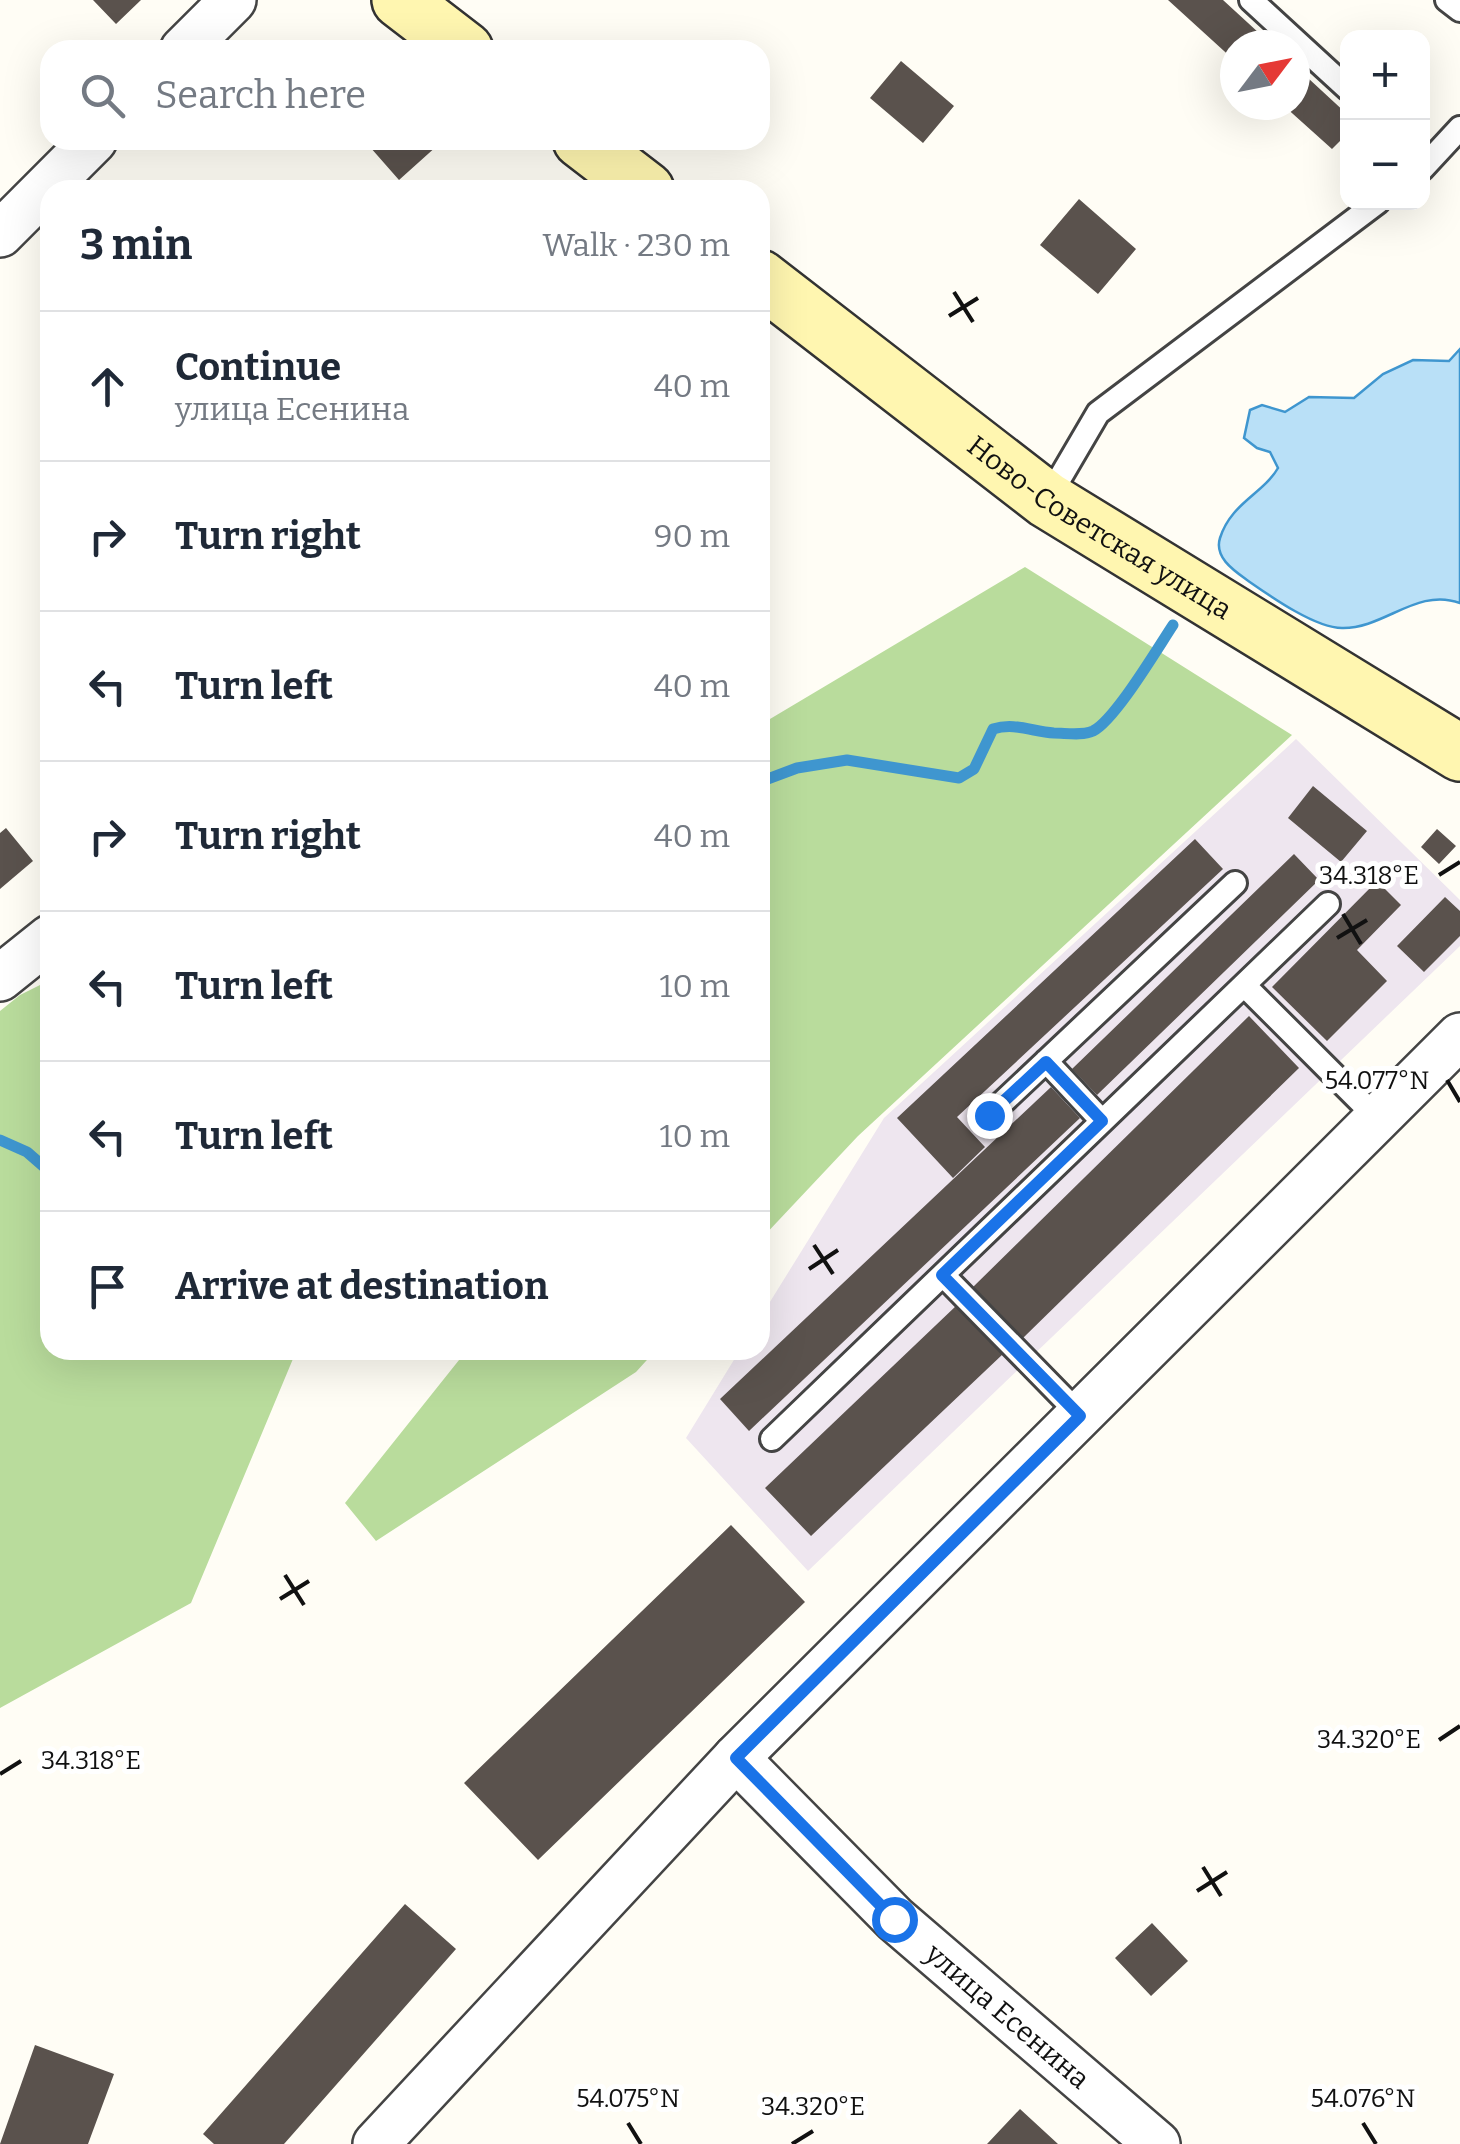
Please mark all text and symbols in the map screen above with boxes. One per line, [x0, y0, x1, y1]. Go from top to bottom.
north arrow [1220, 30, 1310, 120]
map controls [1340, 30, 1430, 210]
button: + [1340, 30, 1430, 120]
search box [40, 40, 770, 150]
icon: search [75, 68, 130, 123]
text: Search here [155, 72, 366, 118]
button: − [1340, 120, 1430, 210]
text: 3 min [80, 220, 192, 270]
text: Walk · 230 m [542, 226, 730, 264]
text: Continue [175, 344, 341, 390]
icon: ahead [80, 359, 135, 414]
text: 40 m [654, 367, 730, 405]
text: улица Есенина [175, 390, 409, 428]
street label: Ново-Советская улица [961, 428, 1238, 626]
icon: right [80, 509, 135, 564]
text: Turn right [175, 513, 361, 559]
text: 90 m [654, 517, 730, 555]
icon: left [80, 659, 135, 714]
text: Turn left [175, 663, 333, 709]
text: 40 m [654, 667, 730, 705]
icon: right [80, 809, 135, 864]
text: Turn right [175, 813, 361, 859]
text: 40 m [654, 817, 730, 855]
text: 34.318°E [1319, 861, 1419, 891]
icon: left [80, 959, 135, 1014]
text: Turn left [175, 963, 333, 1009]
text: 10 m [660, 967, 730, 1005]
text: 54.077°N [1325, 1066, 1429, 1096]
route end [967, 1093, 1013, 1139]
icon: left [80, 1109, 135, 1164]
text: Turn left [175, 1113, 333, 1159]
text: 10 m [660, 1117, 730, 1155]
icon: arrive [80, 1259, 135, 1314]
text: Arrive at destination [175, 1263, 548, 1309]
text: 34.320°E [1317, 1725, 1421, 1755]
text: 34.318°E [41, 1746, 141, 1776]
route start [872, 1897, 918, 1943]
street label: улица Есенина [918, 1936, 1096, 2095]
text: 54.075°N [576, 2084, 680, 2114]
text: 54.076°N [1311, 2084, 1415, 2114]
text: 34.320°E [761, 2092, 865, 2122]

